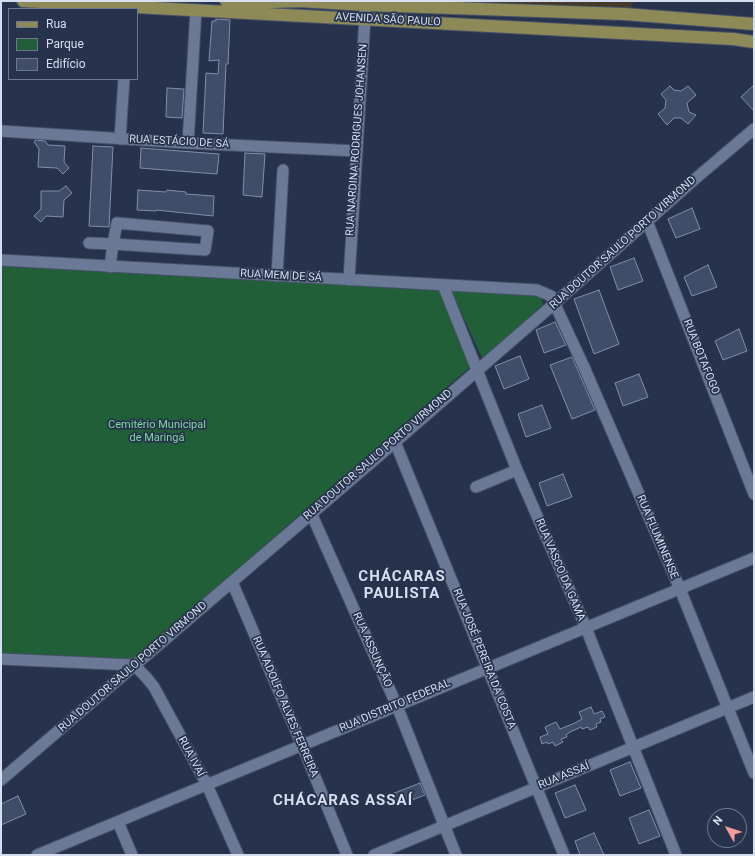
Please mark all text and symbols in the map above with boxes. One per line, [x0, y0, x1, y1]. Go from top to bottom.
legend [8, 8, 138, 80]
street label: AVENIDA SÃO PAULO [335, 11, 441, 29]
text: Rua [46, 17, 67, 31]
text: Parque [46, 37, 84, 51]
street label: RUA NARDINA RODRIGUES JOHANSEN [344, 44, 370, 236]
text: Edifício [46, 57, 86, 71]
street label: RUA ESTÁCIO DE SÁ [129, 133, 229, 151]
street label: RUA DOUTOR SAULO PORTO VIRMOND [547, 174, 699, 312]
street label: RUA MEM DE SÁ [240, 267, 322, 285]
street label: RUA BOTAFOGO [680, 317, 722, 397]
street label: RUA DOUTOR SAULO PORTO VIRMOND [301, 387, 455, 523]
park label: Cemitério Municipal de Maringá [108, 418, 206, 444]
street label: RUA FLUMINENSE [633, 493, 681, 581]
street label: RUA VASCO DA GAMA [532, 517, 588, 623]
district label: CHÁCARAS PAULISTA [358, 568, 446, 603]
street label: RUA JOSÉ PEREIRA DA COSTA [450, 587, 518, 731]
street label: RUA DOUTOR SAULO PORTO VIRMOND [56, 599, 210, 735]
street label: RUA ASSUNÇÃO [350, 610, 394, 690]
street label: RUA ADOLFO ALVES FERREIRA [249, 635, 321, 779]
street label: RUA DISTRITO FEDERAL [338, 677, 452, 735]
street label: RUA IVAÍ [175, 735, 207, 779]
street label: RUA ASSAÍ [536, 760, 592, 792]
district label: CHÁCARAS ASSAÍ [273, 792, 413, 810]
north arrow [707, 808, 747, 848]
text: N [711, 814, 726, 828]

